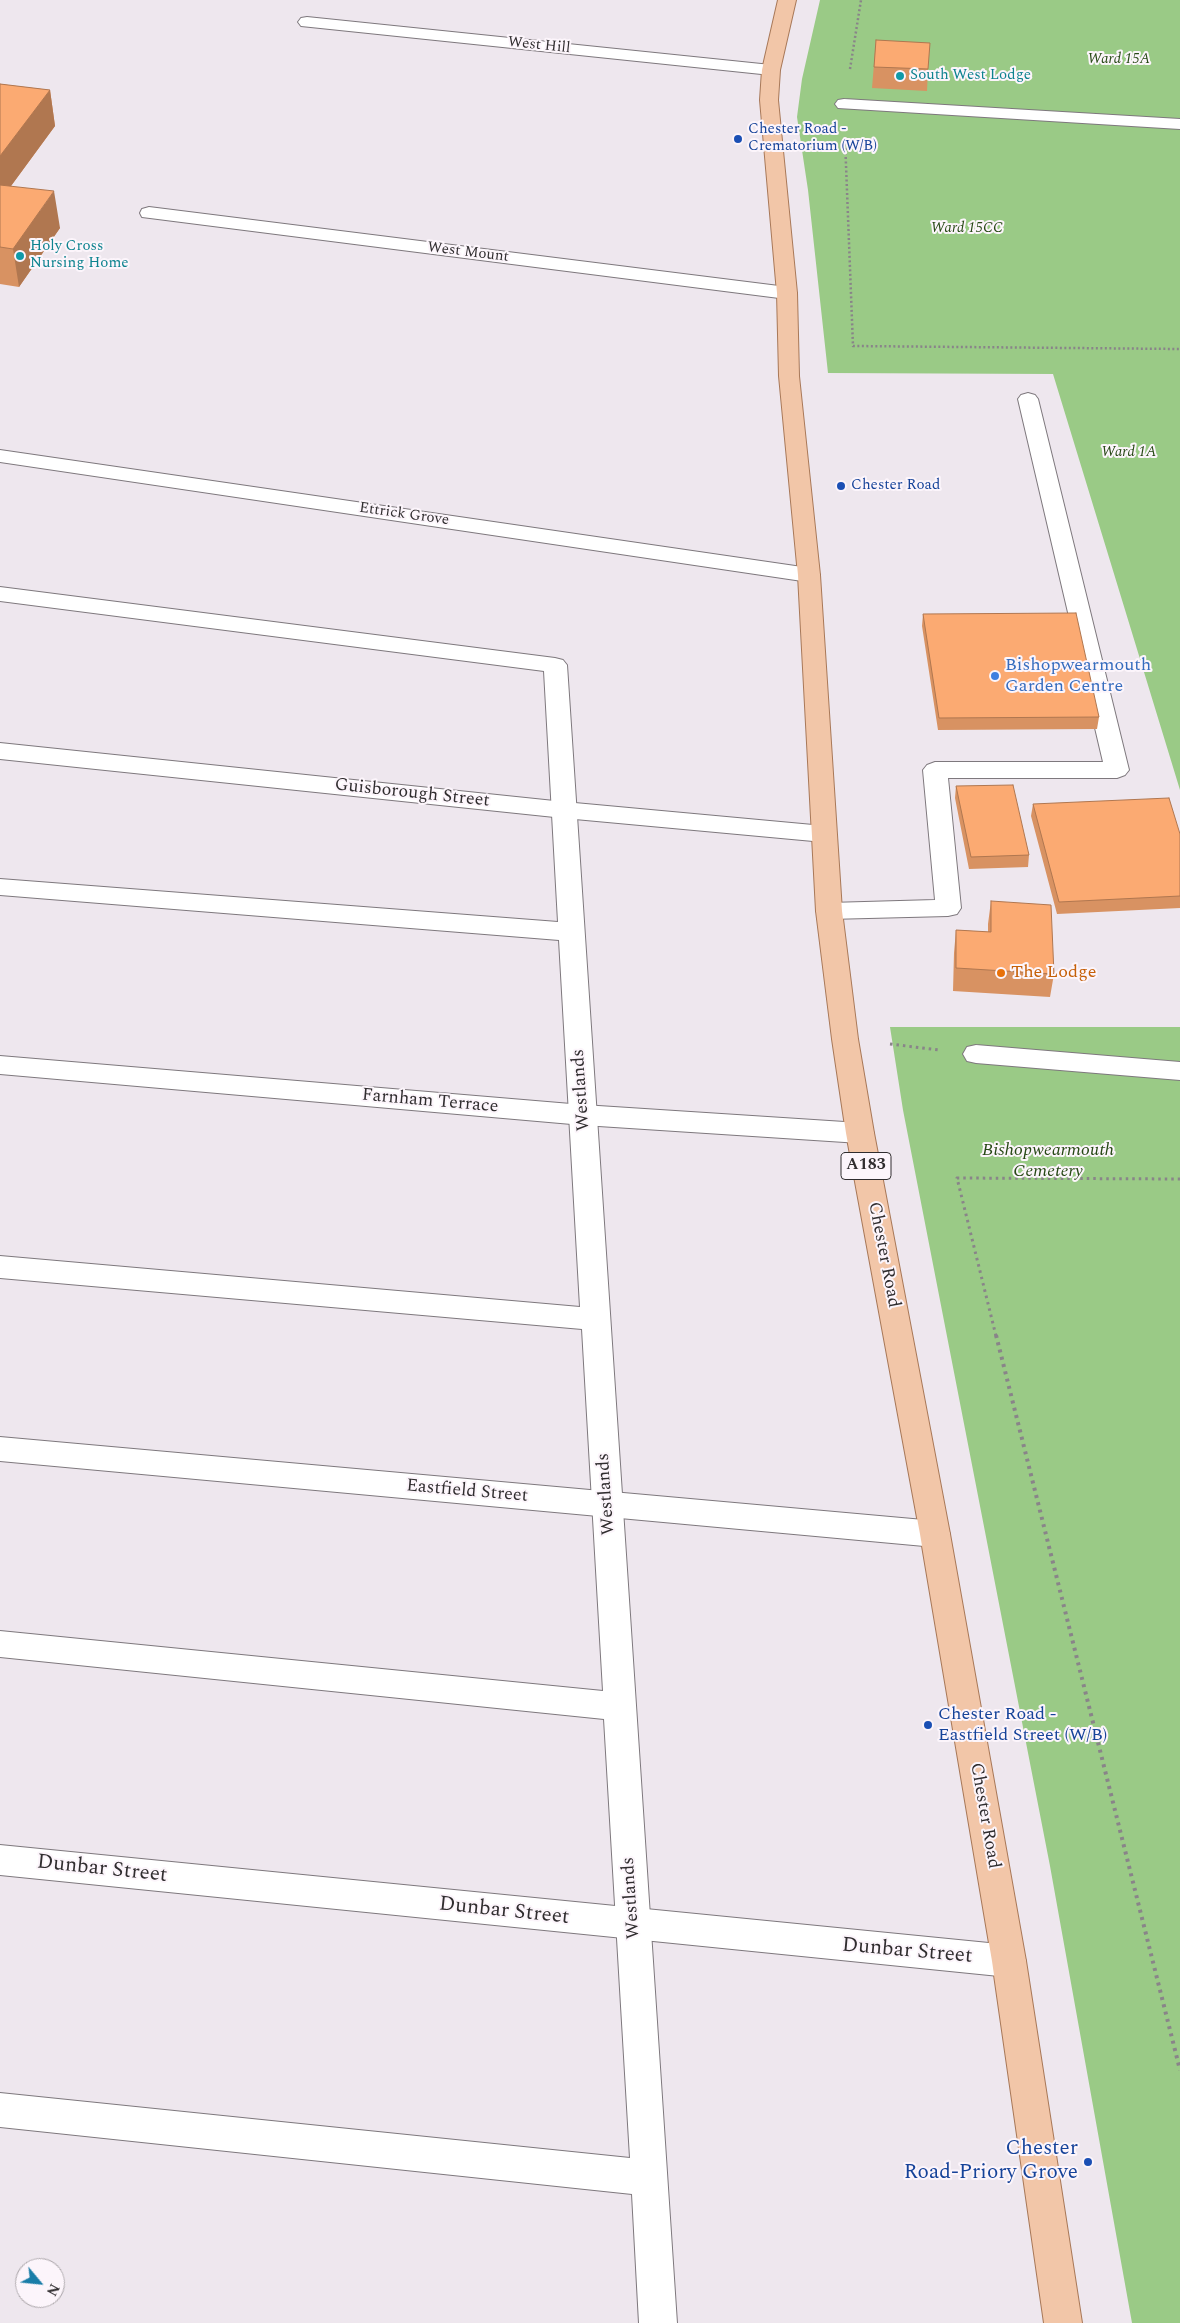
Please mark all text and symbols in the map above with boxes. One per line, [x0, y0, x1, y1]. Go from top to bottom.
street label: West Hill [507, 34, 571, 58]
park label: Ward 15A [1088, 51, 1150, 69]
place label: South West Lodge [910, 67, 1031, 85]
marker: South West Lodge [894, 70, 906, 82]
place label: Chester Road - Crematorium (W/B) [748, 121, 877, 156]
marker: Chester Road - Crematorium (W/B) [732, 133, 744, 145]
park label: Ward 15CC [931, 220, 1003, 238]
place label: Holy Cross Nursing Home [30, 238, 129, 273]
street label: West Mount [426, 239, 510, 267]
marker: Holy Cross Nursing Home [14, 250, 26, 262]
park label: Ward 1A [1101, 444, 1157, 462]
place label: Chester Road [851, 477, 940, 495]
marker: Chester Road [835, 480, 847, 492]
street label: Ettrick Grove [358, 500, 450, 530]
place label: Bishopwearmouth Garden Centre [1005, 655, 1151, 698]
marker: Bishopwearmouth Garden Centre [989, 670, 1001, 682]
street label: Guisborough Street [333, 775, 491, 813]
place label: The Lodge [1011, 962, 1096, 984]
marker: The Lodge [995, 967, 1007, 979]
street label: Westlands [568, 1048, 596, 1132]
street label: Farnham Terrace [361, 1085, 499, 1119]
park label: Bishopwearmouth Cemetery [982, 1140, 1114, 1182]
road number: A183 [841, 1152, 891, 1180]
street label: Chester Road [862, 1200, 904, 1310]
street label: Westlands [593, 1452, 621, 1536]
street label: Eastfield Street [405, 1476, 529, 1508]
place label: Chester Road - Eastfield Street (W/B) [938, 1704, 1107, 1746]
marker: Chester Road - Eastfield Street (W/B) [922, 1719, 934, 1731]
street label: Chester Road [964, 1761, 1004, 1871]
street label: Dunbar Street [36, 1851, 168, 1889]
street label: Westlands [618, 1856, 646, 1940]
street label: Dunbar Street [438, 1893, 570, 1931]
street label: Dunbar Street [841, 1934, 973, 1970]
place label: Chester Road-Priory Grove [904, 2137, 1078, 2187]
marker: Chester Road-Priory Grove [1082, 2156, 1094, 2168]
north arrow [15, 2258, 65, 2308]
text: N [41, 2280, 65, 2300]

